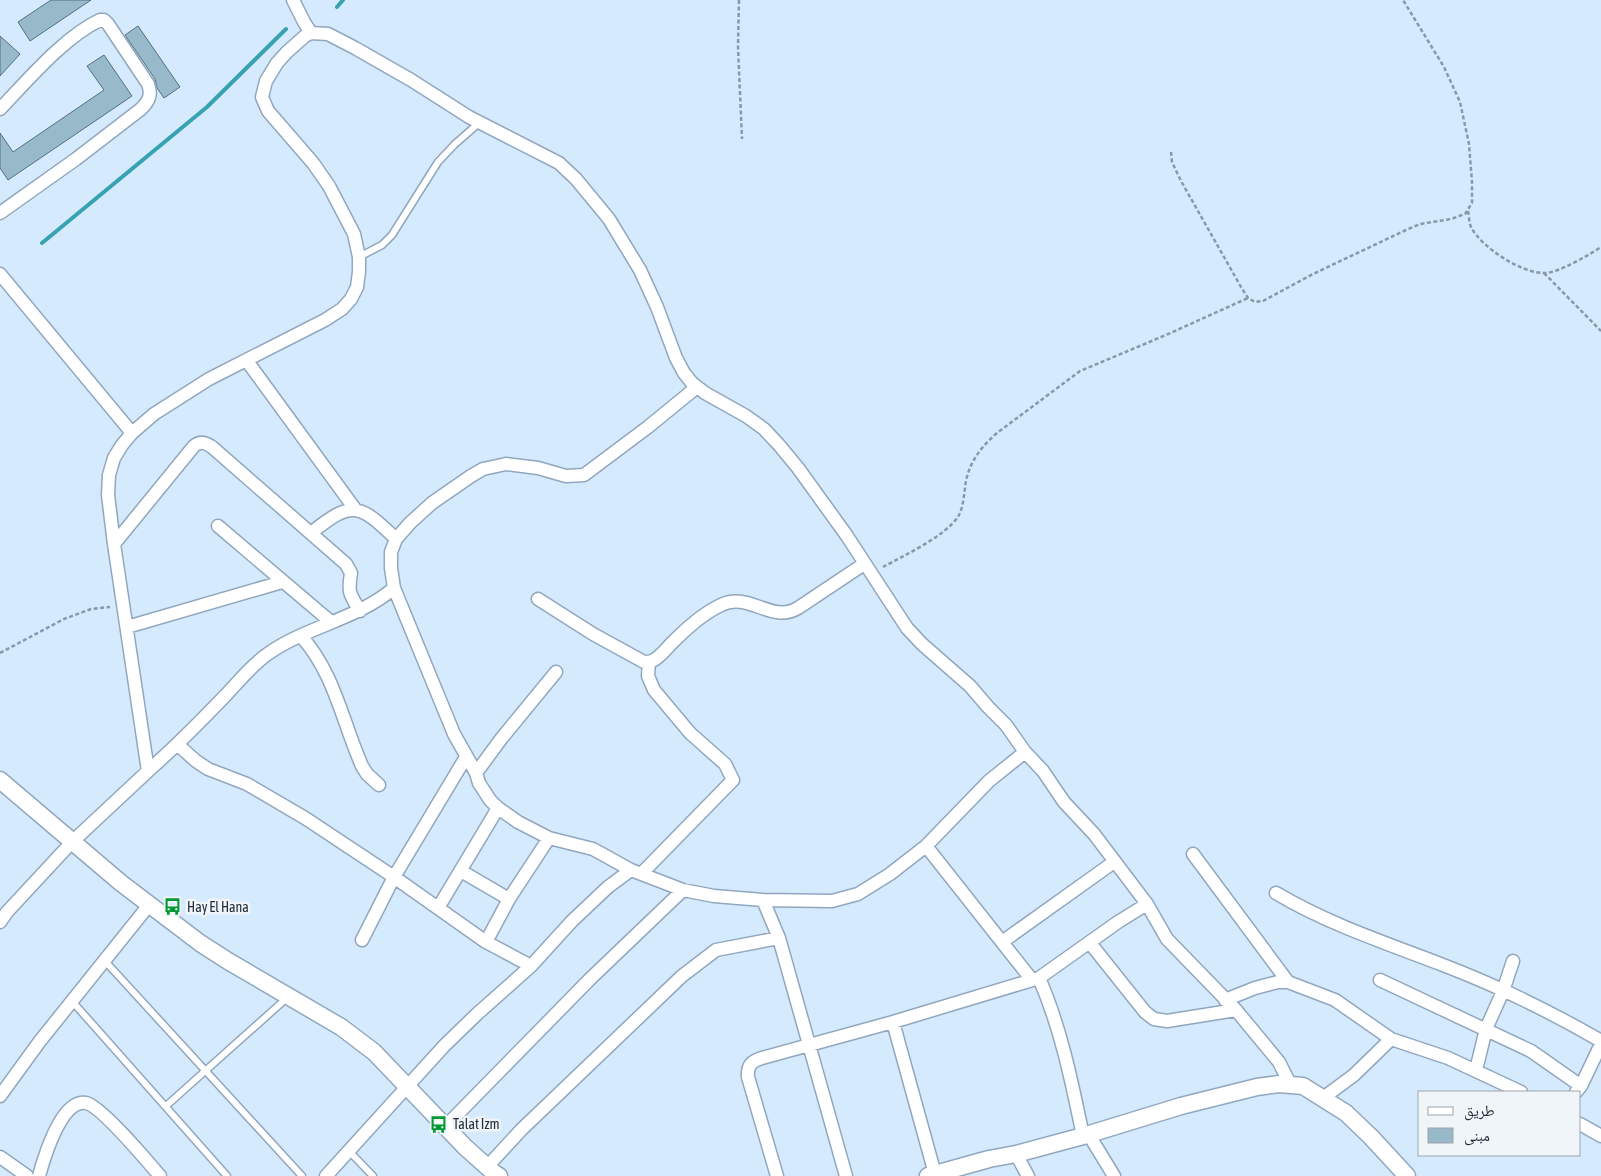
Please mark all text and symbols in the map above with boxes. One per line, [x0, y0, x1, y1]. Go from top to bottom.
bus stop icon: Hay El Hana [163, 897, 183, 917]
place label: Hay El Hana [187, 899, 249, 915]
legend [1418, 1091, 1581, 1156]
text: طريق [1464, 1102, 1495, 1121]
bus stop icon: Talat Izm [429, 1114, 449, 1134]
place label: Talat Izm [453, 1116, 500, 1132]
text: مبنى [1464, 1127, 1490, 1146]

